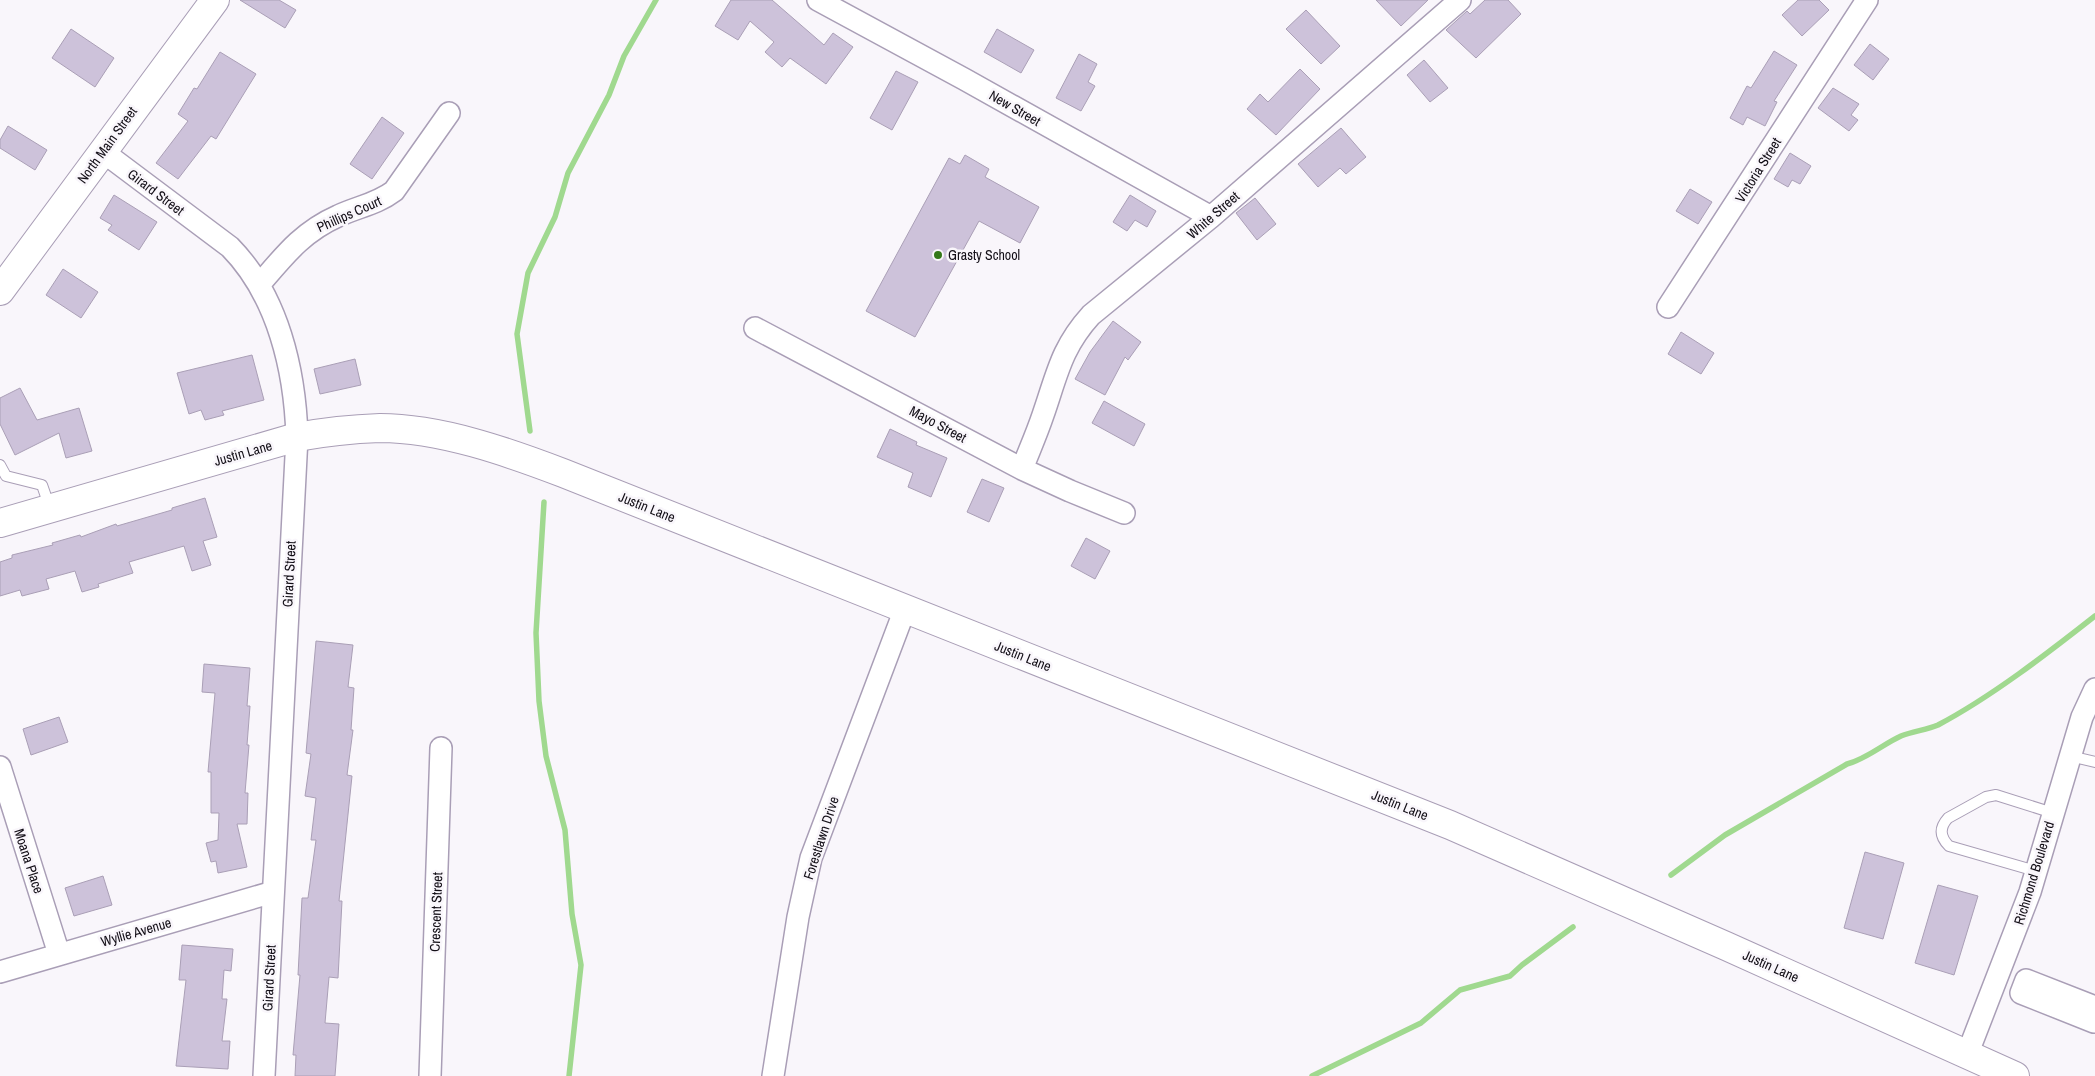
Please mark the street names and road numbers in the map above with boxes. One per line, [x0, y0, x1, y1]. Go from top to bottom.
street label: New Street [986, 86, 1044, 130]
street label: North Main Street [73, 103, 141, 187]
street label: Victoria Street [1731, 134, 1785, 206]
street label: Girard Street [124, 165, 188, 219]
street label: White Street [1183, 187, 1243, 243]
street label: Phillips Court [314, 192, 384, 236]
street label: Mayo Street [906, 402, 970, 446]
street label: Justin Lane [212, 436, 274, 470]
street label: Justin Lane [616, 488, 678, 526]
street label: Girard Street [278, 540, 300, 608]
street label: Justin Lane [992, 637, 1054, 675]
street label: Justin Lane [1369, 786, 1431, 824]
street label: Forestlawn Drive [799, 794, 843, 882]
street label: Richmond Boulevard [2010, 819, 2058, 927]
street label: Moana Place [10, 826, 48, 896]
street label: Crescent Street [426, 872, 446, 952]
street label: Wyllie Avenue [99, 913, 173, 951]
street label: Girard Street [258, 944, 280, 1012]
street label: Justin Lane [1740, 946, 1802, 986]

